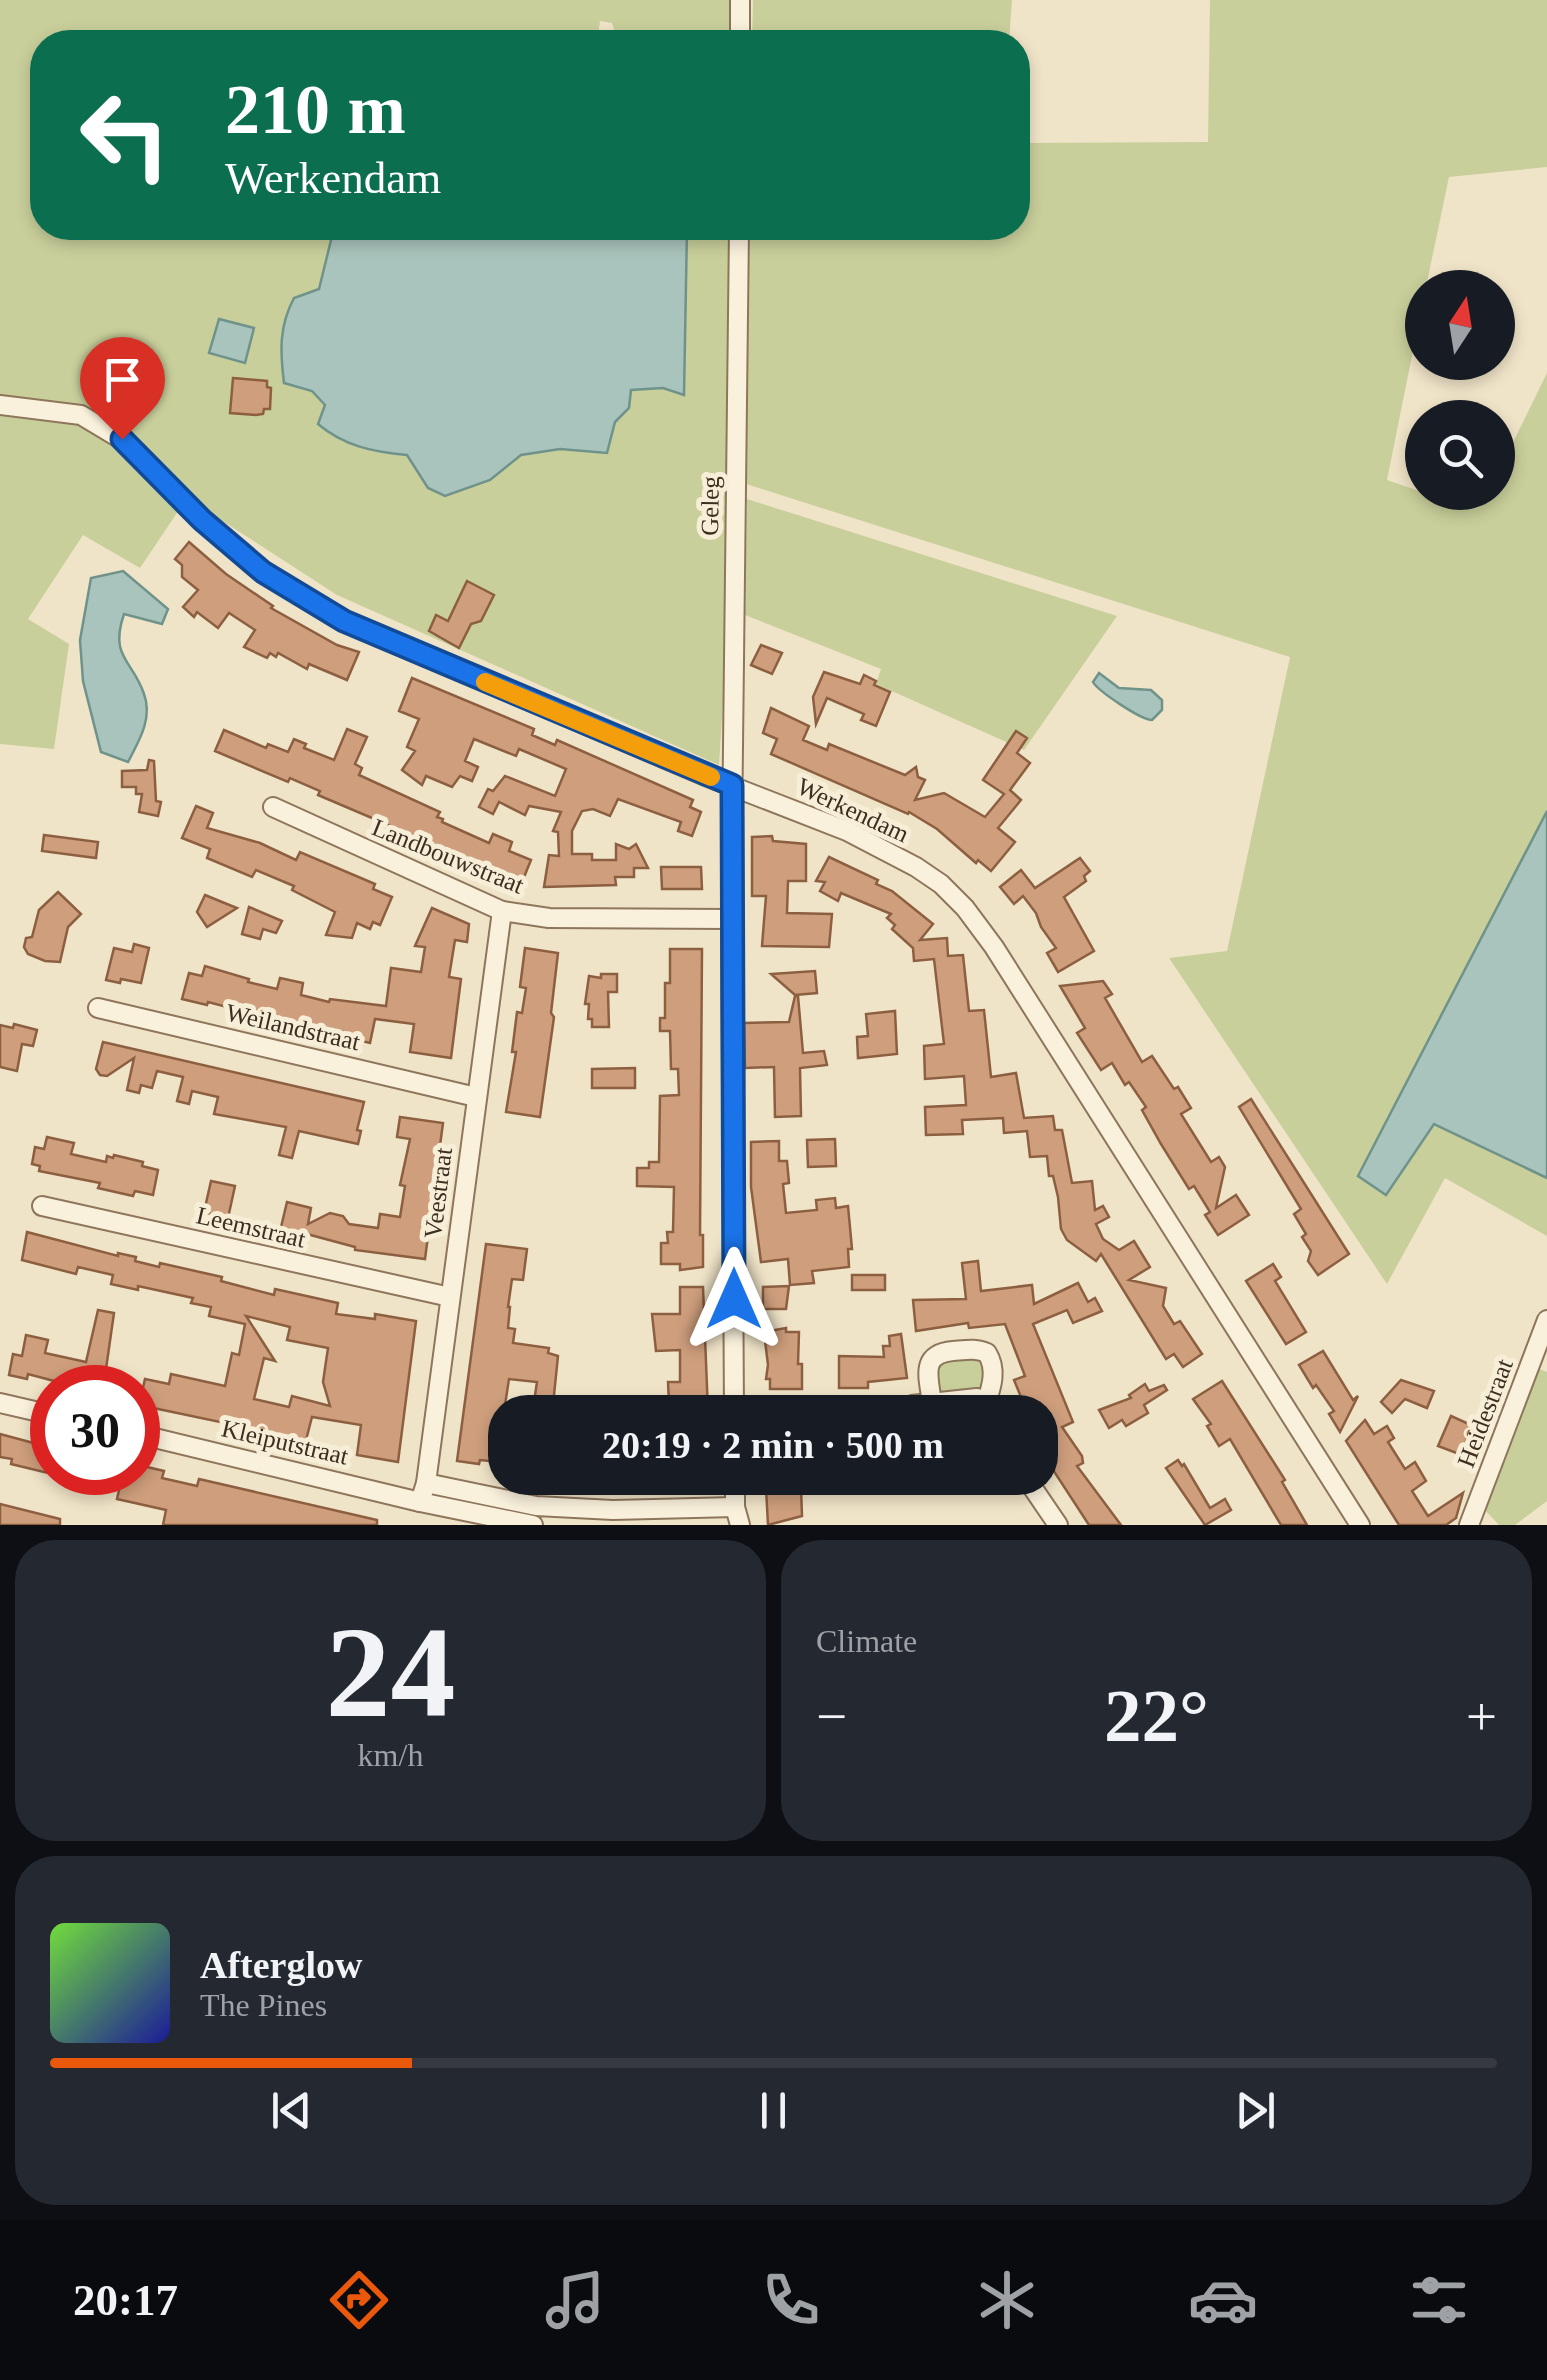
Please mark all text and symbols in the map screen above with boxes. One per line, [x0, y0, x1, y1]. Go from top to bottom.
icon: left [60, 70, 190, 200]
text: 210 m [225, 71, 406, 148]
text: Werkendam [225, 153, 441, 203]
north arrow [1405, 270, 1515, 380]
map controls [1405, 270, 1515, 510]
pin [80, 337, 165, 440]
icon: arrive [95, 352, 150, 407]
button: search [1405, 400, 1515, 510]
street label: Geleg [696, 475, 724, 536]
street label: Werkendam [793, 772, 914, 848]
street label: Landbouwstraat [368, 813, 528, 899]
street label: Weilandstraat [223, 998, 363, 1056]
street label: Veestraat [419, 1146, 457, 1240]
street label: Leemstraat [194, 1201, 308, 1253]
position arrow [682, 1247, 786, 1351]
street label: Heidestraat [1452, 1355, 1518, 1471]
speed limit sign: 30 [30, 1365, 160, 1495]
street label: Kleiputstraat [219, 1414, 351, 1470]
text: 20:19 · 2 min · 500 m [602, 1424, 944, 1466]
text: 24 [326, 1600, 456, 1744]
text: Climate [816, 1623, 917, 1659]
text: 22° [1104, 1674, 1209, 1757]
text: − [816, 1686, 847, 1747]
text: + [1466, 1686, 1497, 1747]
text: km/h [358, 1737, 423, 1773]
text: Afterglow [200, 1944, 362, 1986]
text: The Pines [200, 1987, 327, 2023]
icon: previous [264, 2083, 319, 2138]
icon: pause [746, 2083, 801, 2138]
icon: next [1228, 2083, 1283, 2138]
icon: directions [324, 2265, 394, 2335]
icon: music [540, 2265, 610, 2335]
icon: phone [756, 2265, 826, 2335]
icon: climate [972, 2265, 1042, 2335]
icon: car [1188, 2265, 1258, 2335]
icon: filters [1404, 2265, 1474, 2335]
text: 20:17 [73, 2275, 178, 2325]

